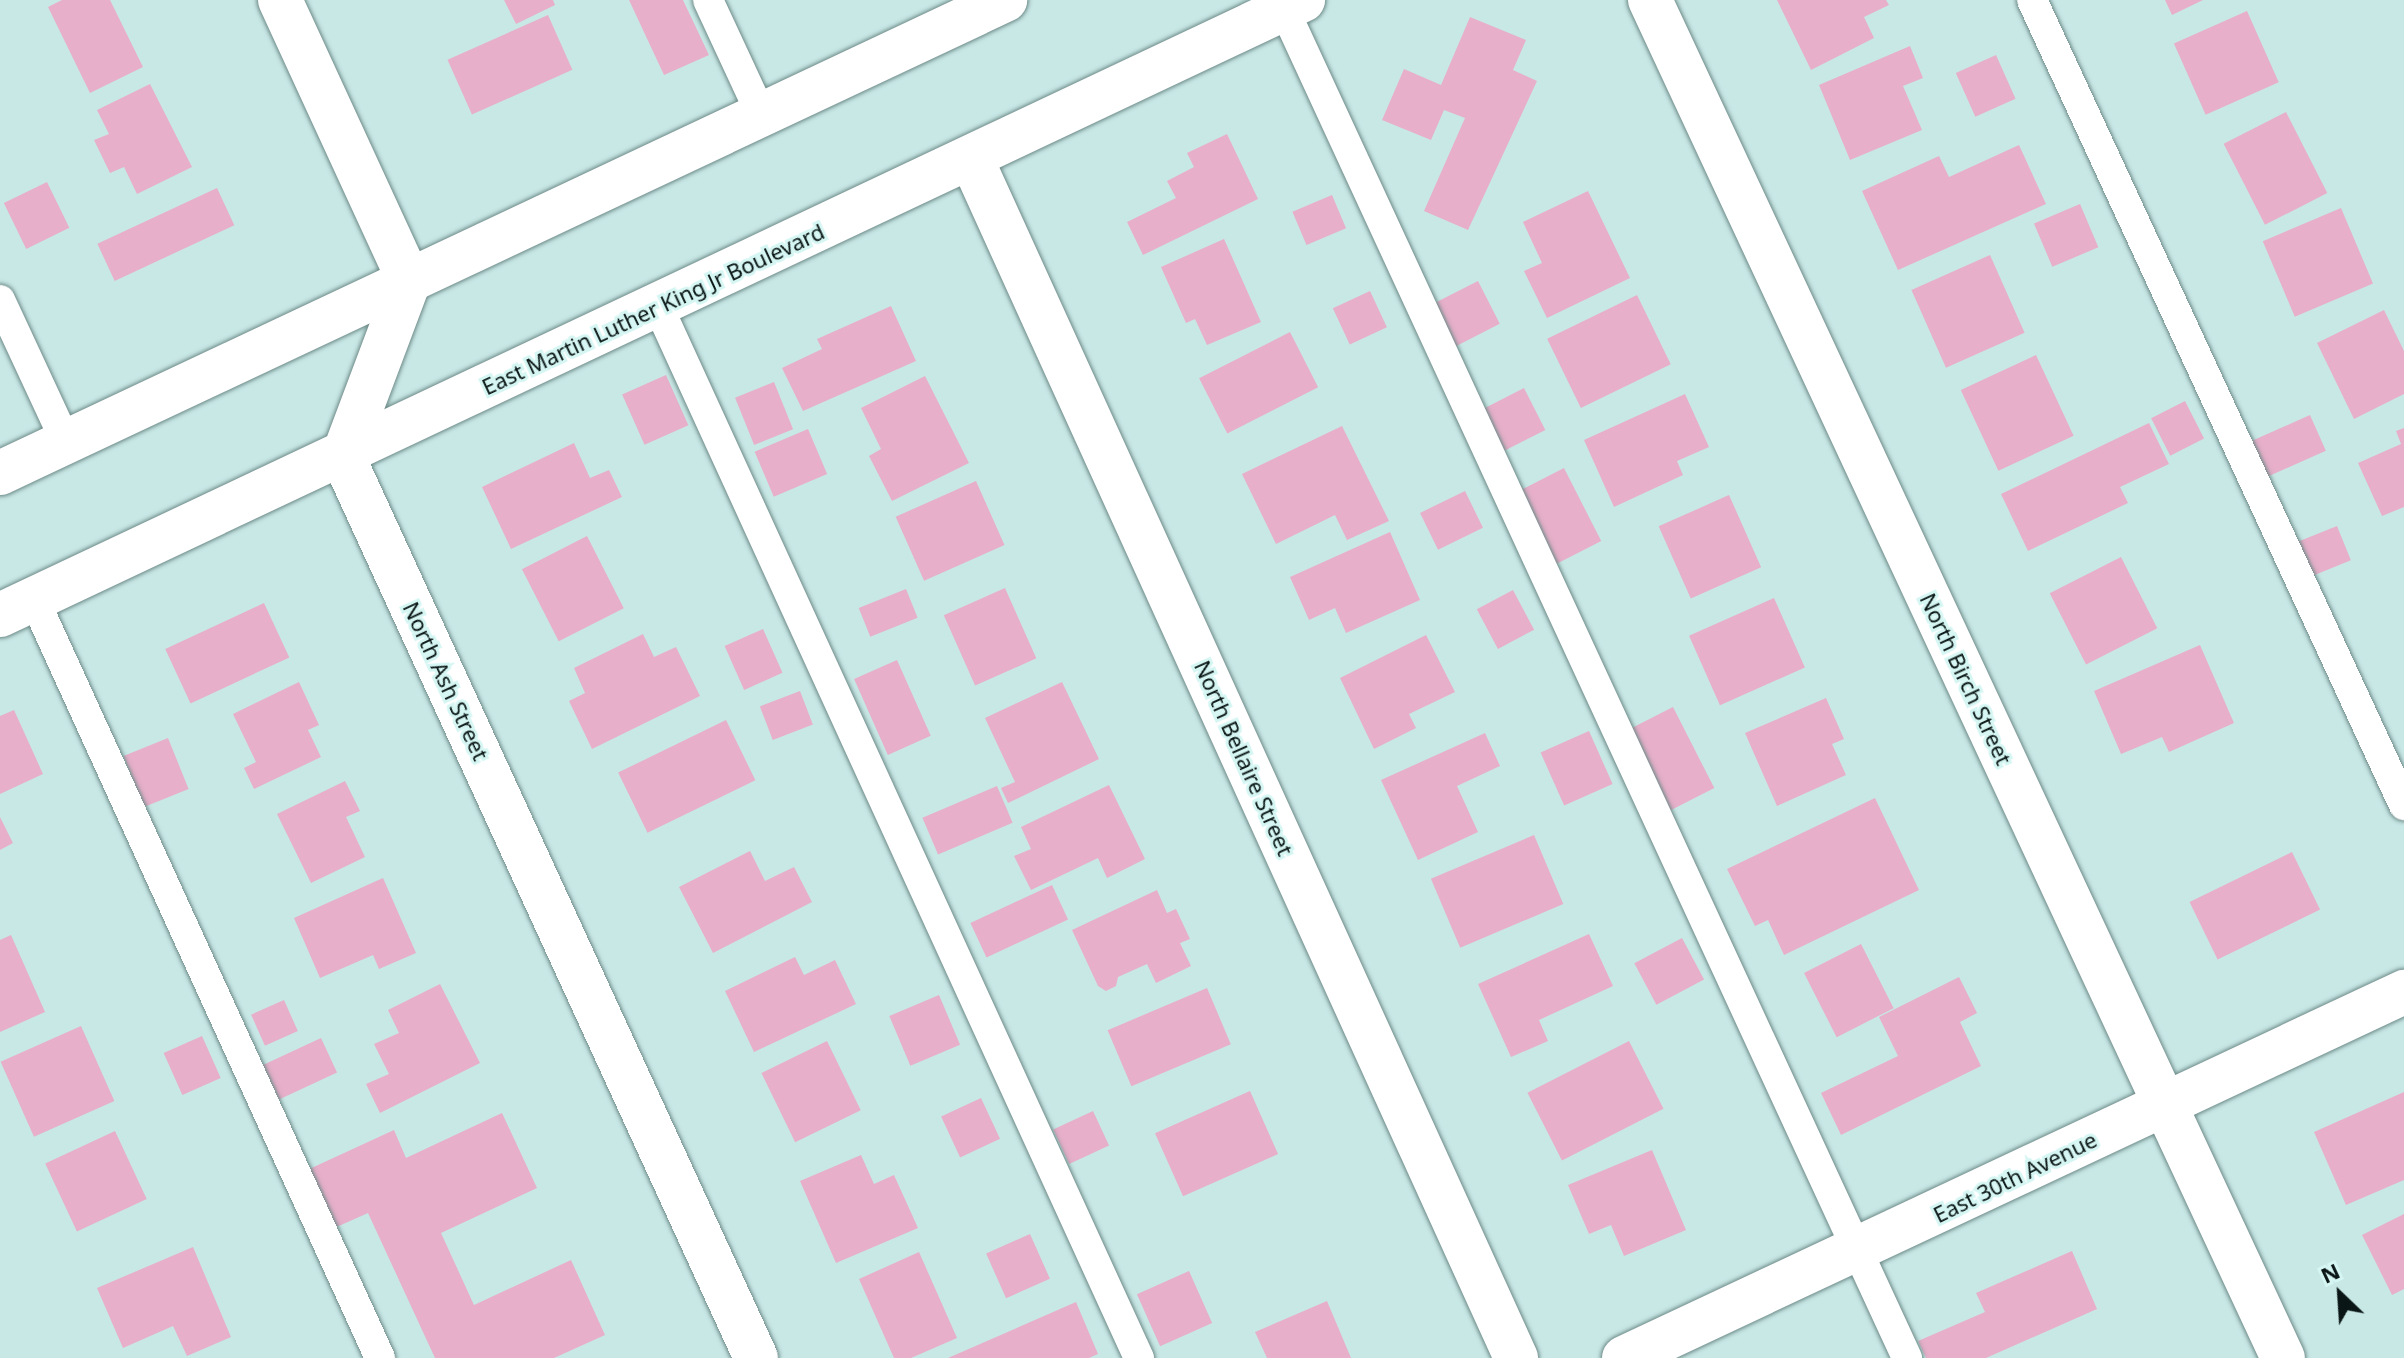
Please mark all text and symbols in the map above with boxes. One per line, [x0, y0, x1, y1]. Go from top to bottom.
street label: East Martin Luther King Jr Boulevard [478, 218, 828, 400]
street label: North Birch Street [1915, 589, 2017, 769]
street label: North Ash Street [398, 598, 494, 764]
street label: North Bellaire Street [1189, 656, 1299, 860]
street label: East 30th Avenue [1929, 1126, 2101, 1228]
north arrow [2300, 1254, 2380, 1334]
text: N [2315, 1255, 2344, 1290]

